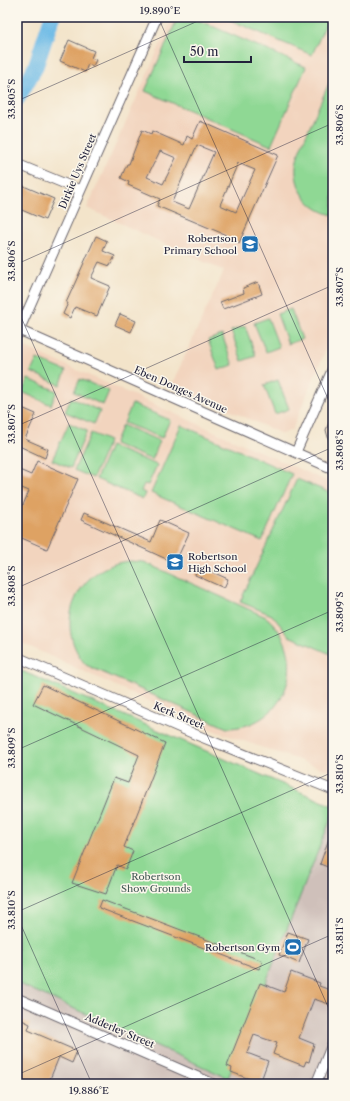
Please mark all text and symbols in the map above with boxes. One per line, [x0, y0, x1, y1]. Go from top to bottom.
text: 19.890°E [140, 4, 180, 17]
scale bar [184, 38, 251, 64]
text: 50 m [190, 44, 219, 59]
text: 33.805°S [5, 79, 18, 119]
text: 33.806°S [333, 105, 346, 145]
street label: Dirkie Uys Street [56, 131, 99, 211]
place label: Robertson Primary School [164, 232, 238, 257]
school or university icon: Robertson Primary School [240, 234, 260, 254]
text: 33.806°S [5, 241, 18, 281]
text: 33.807°S [333, 267, 346, 307]
street label: Eben Donges Avenue [132, 363, 230, 416]
text: 33.807°S [5, 404, 18, 444]
text: 33.808°S [333, 429, 346, 471]
place label: Robertson High School [188, 550, 247, 575]
school or university icon: Robertson High School [165, 552, 185, 572]
text: 33.808°S [5, 565, 18, 607]
text: 33.809°S [333, 591, 346, 633]
street label: Kerk Street [151, 699, 207, 732]
text: 33.809°S [5, 727, 18, 769]
text: 33.810°S [333, 754, 346, 794]
park label: Robertson Show Grounds [121, 870, 191, 895]
text: 33.810°S [5, 890, 18, 930]
text: 33.811°S [333, 917, 346, 955]
sports icon: Robertson Gym [283, 937, 303, 957]
place label: Robertson Gym [205, 941, 281, 954]
street label: Adderley Street [82, 1010, 157, 1051]
text: 19.886°E [69, 1084, 109, 1097]

